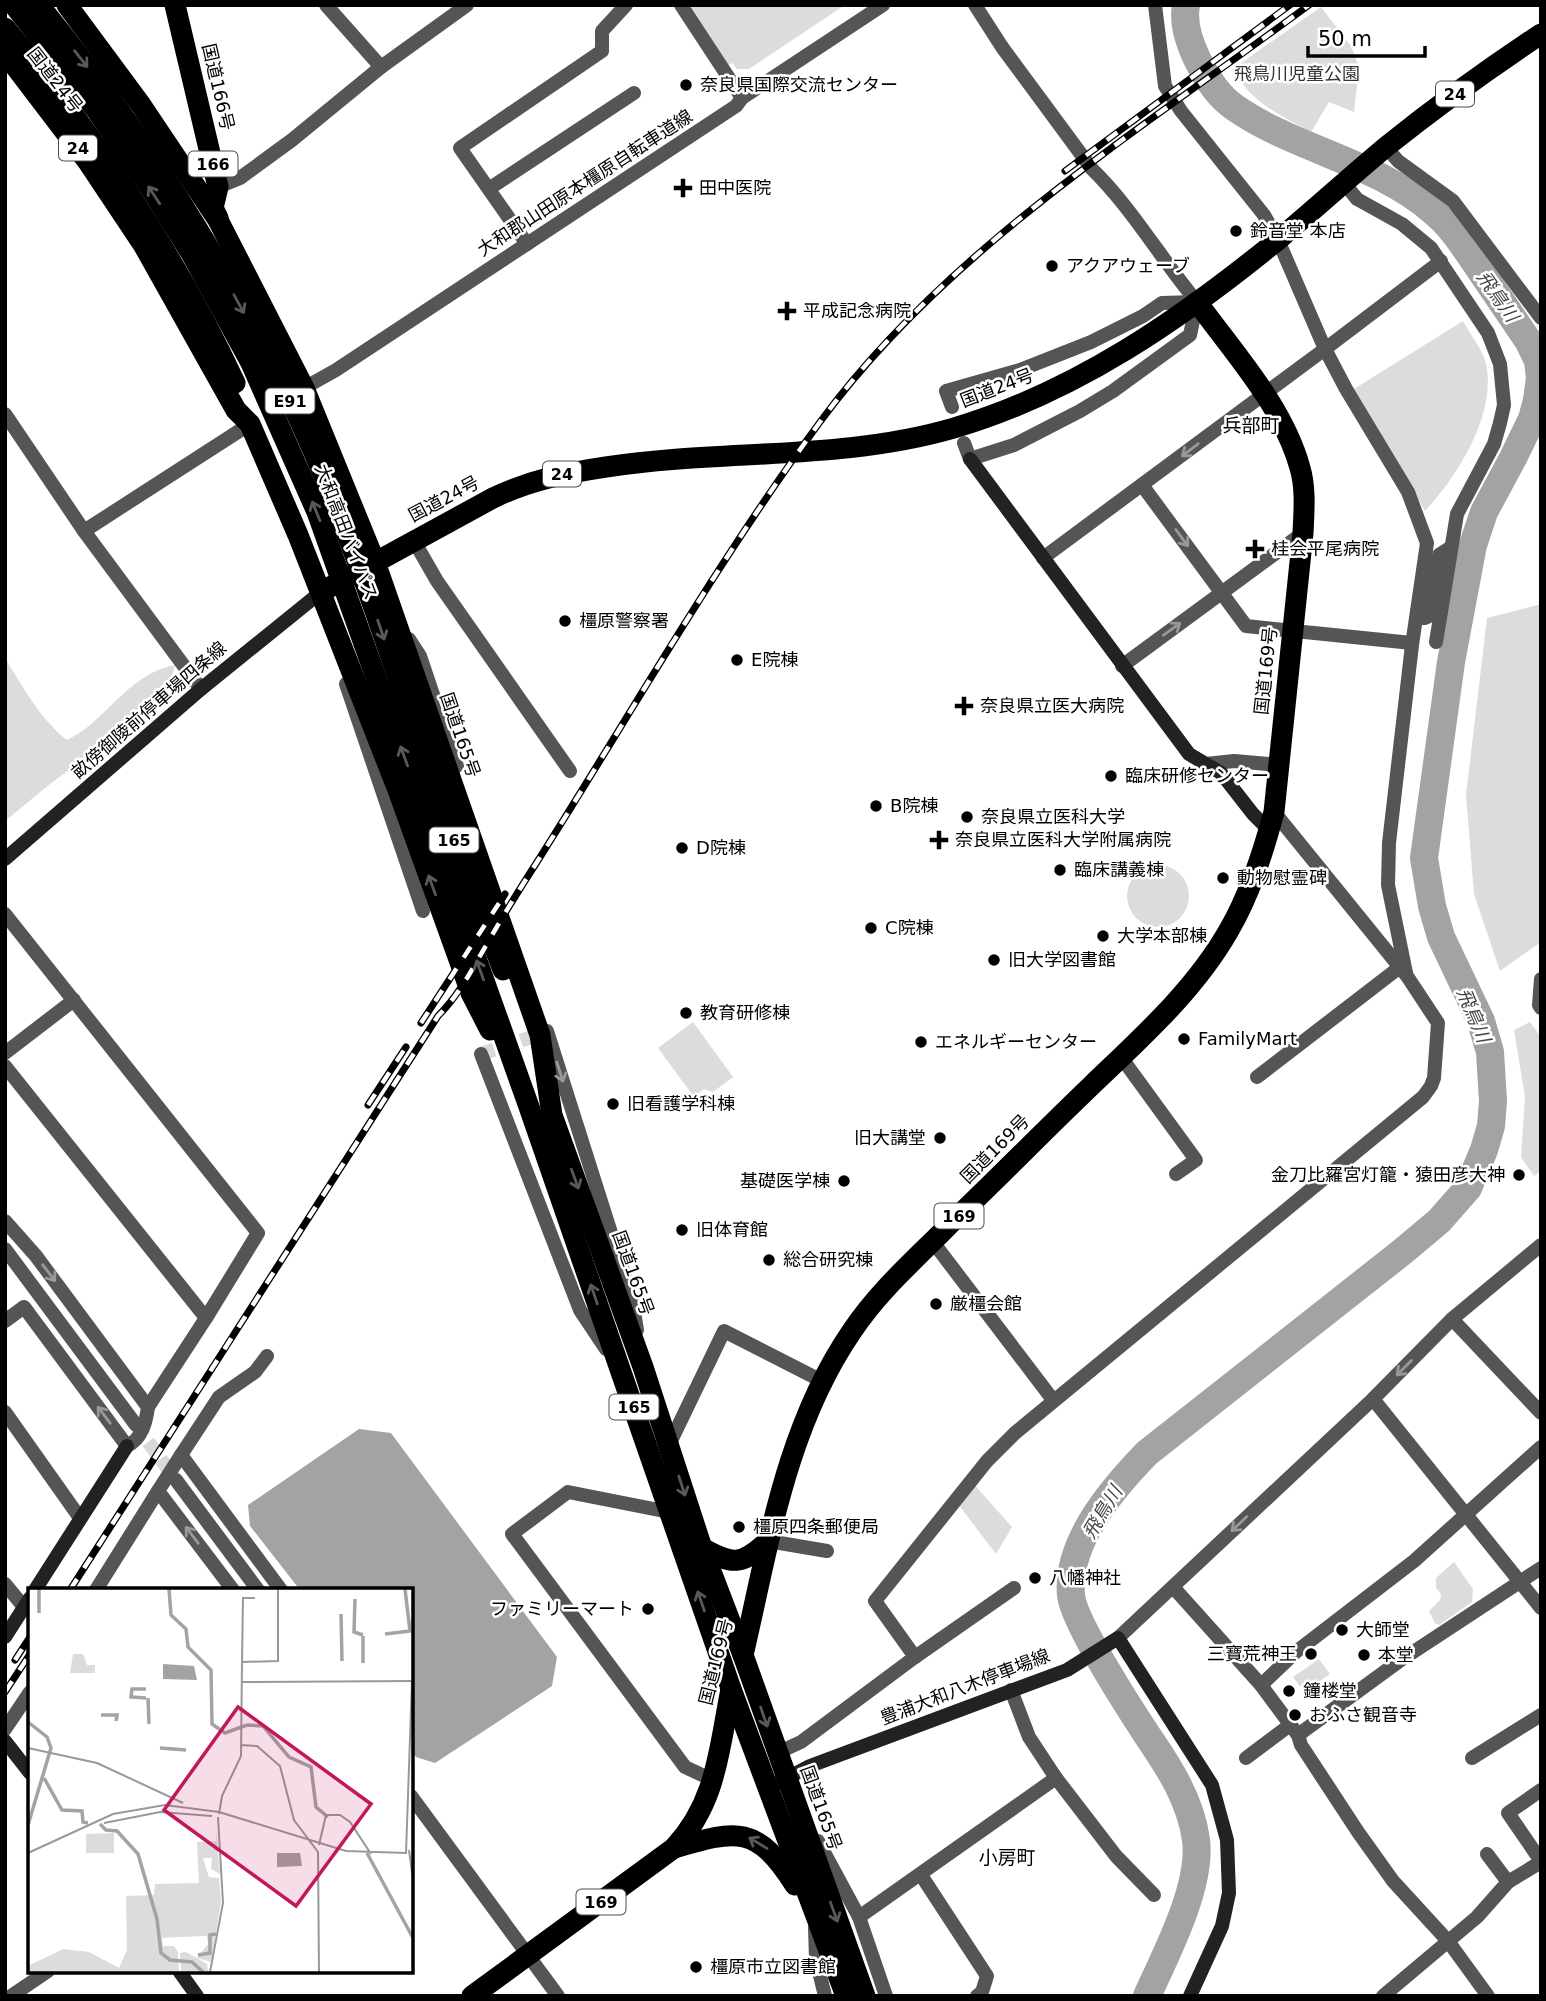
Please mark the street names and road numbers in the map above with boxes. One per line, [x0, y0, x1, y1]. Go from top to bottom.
street label: 国道166号 [198, 41, 239, 132]
street label: 国道24号 [23, 43, 87, 116]
road number: 24 [1436, 82, 1474, 106]
street label: 大和郡山田原本橿原自転車道線 [473, 105, 696, 260]
road number: 24 [59, 136, 97, 160]
road number: 166 [188, 152, 238, 176]
street label: 国道24号 [957, 364, 1036, 411]
road number: E91 [266, 388, 314, 414]
street label: 大和高田バイパス [311, 461, 382, 603]
road number: 24 [543, 461, 581, 486]
street label: 国道24号 [405, 471, 483, 526]
street label: 国道169号 [1250, 626, 1281, 716]
street label: 畝傍御陵前停車場四条線 [67, 637, 230, 782]
street label: 国道165号 [436, 690, 485, 780]
road number: 165 [430, 828, 478, 852]
street label: 国道169号 [956, 1110, 1033, 1187]
road number: 169 [934, 1204, 984, 1228]
street label: 国道165号 [608, 1228, 658, 1318]
road number: 165 [610, 1394, 658, 1420]
street label: 国道169号 [695, 1616, 736, 1707]
street label: 豊浦大和八木停車場線 [877, 1644, 1053, 1729]
street label: 国道165号 [796, 1763, 846, 1853]
road number: 169 [576, 1890, 626, 1914]

